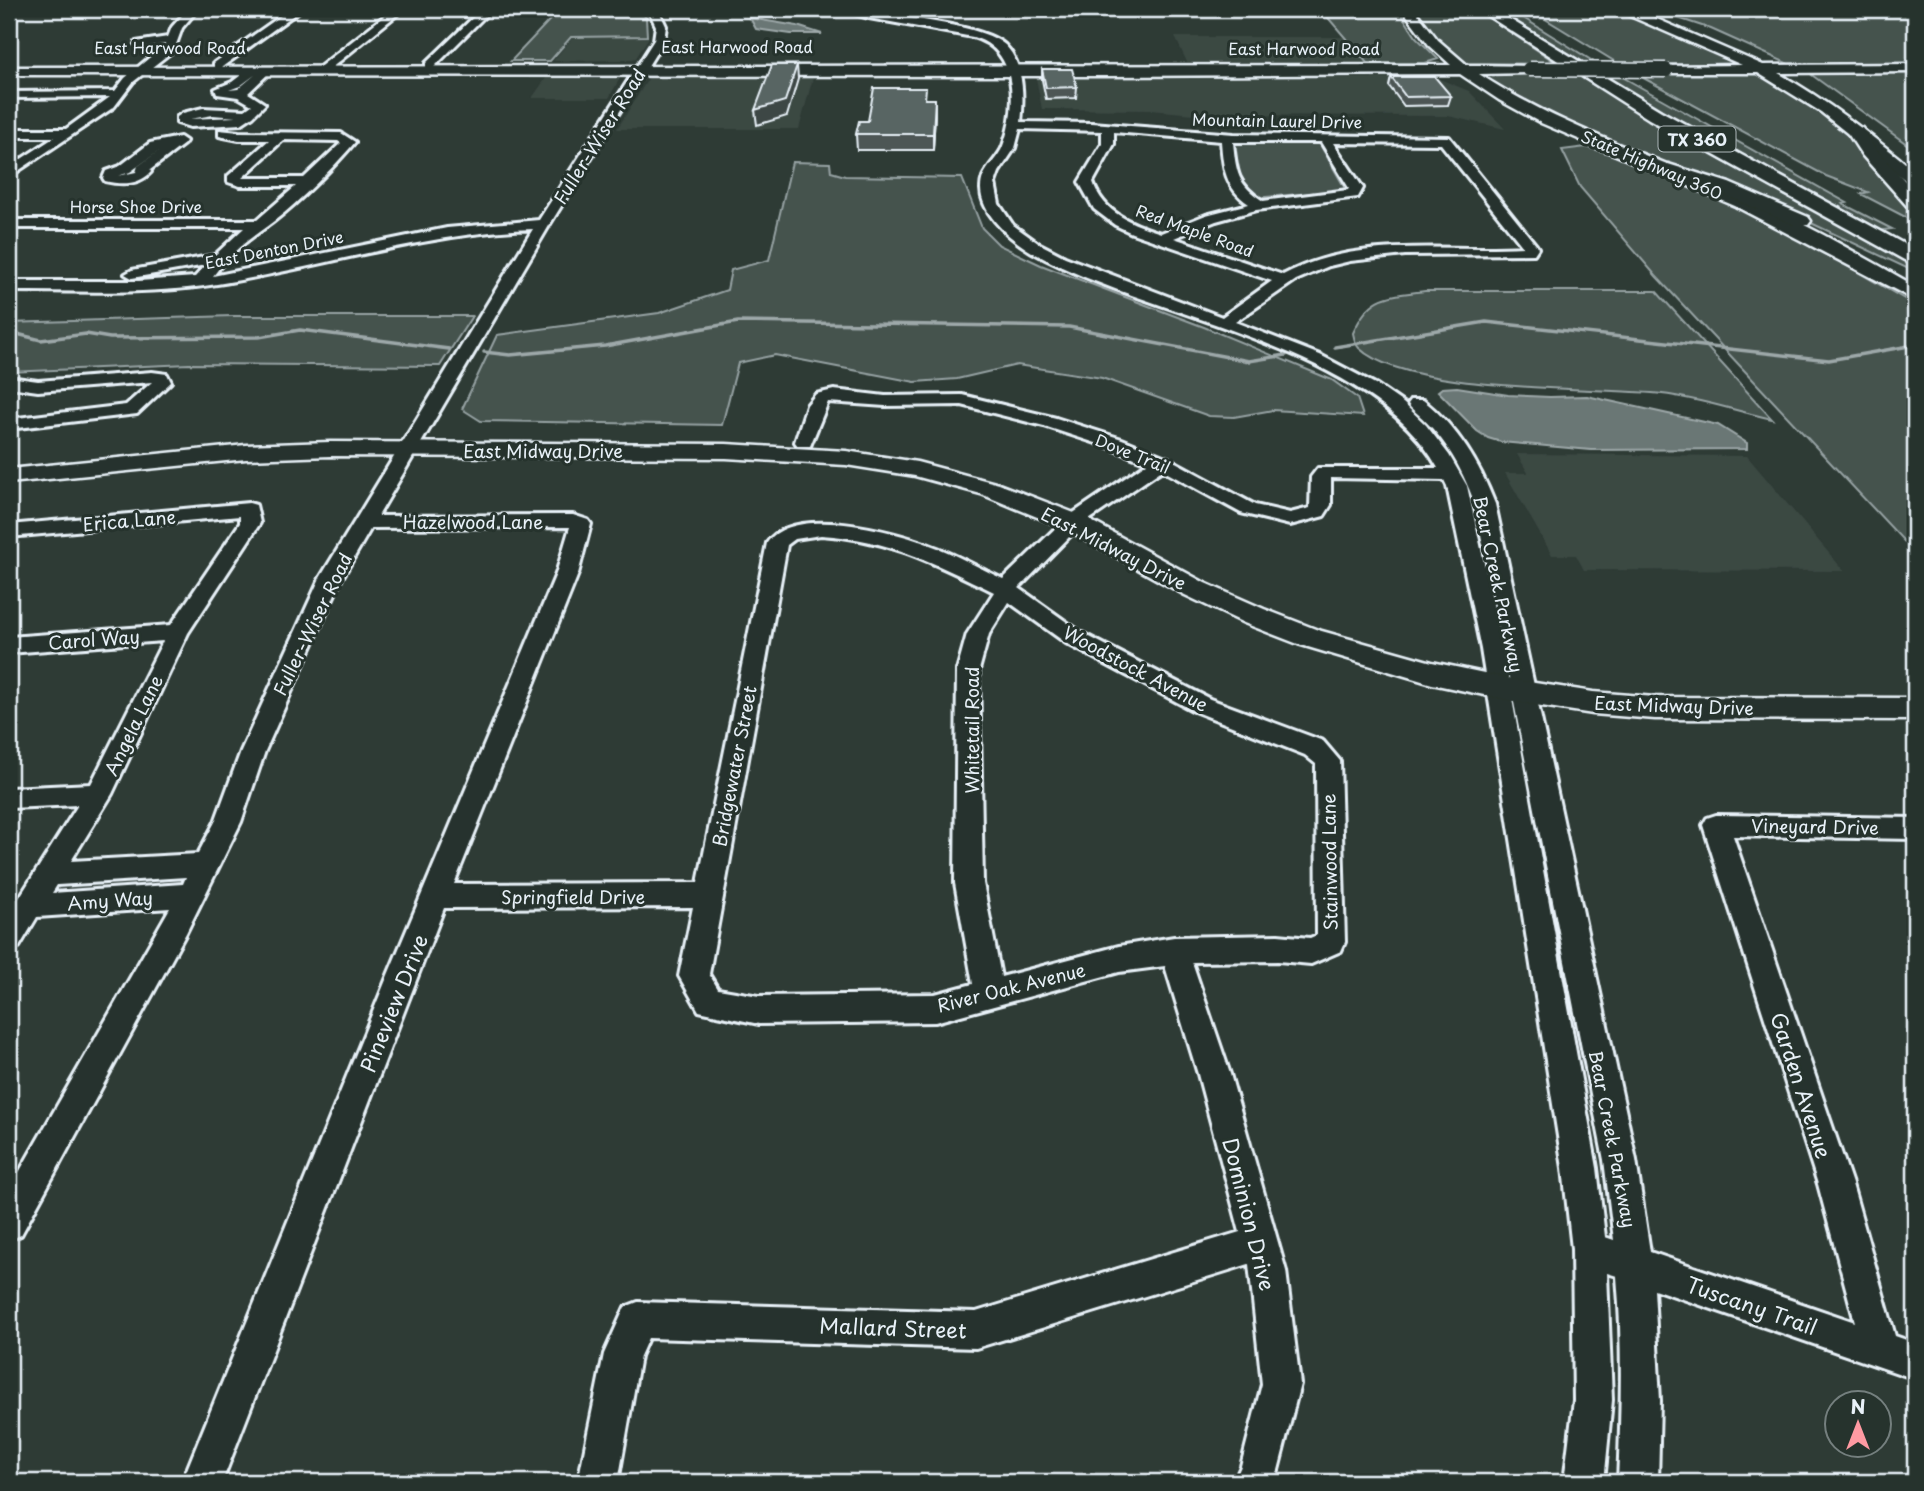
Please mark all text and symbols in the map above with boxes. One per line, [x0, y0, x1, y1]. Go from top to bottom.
street label: East Harwood Road [661, 34, 813, 58]
street label: East Harwood Road [94, 35, 246, 59]
street label: East Harwood Road [1228, 36, 1380, 60]
street label: Fuller-Wiser Road [546, 63, 652, 209]
street label: Mountain Laurel Drive [1192, 107, 1362, 133]
street label: State Highway 360 [1578, 123, 1726, 205]
road number: TX 360 [1658, 127, 1736, 152]
street label: Horse Shoe Drive [70, 194, 203, 218]
street label: Red Maple Road [1133, 198, 1257, 262]
street label: East Denton Drive [203, 224, 345, 274]
street label: Dove Trail [1092, 427, 1174, 479]
street label: East Midway Drive [463, 437, 623, 464]
street label: Bear Creek Parkway [1467, 493, 1531, 675]
street label: East Midway Drive [1037, 500, 1191, 596]
street label: Erica Lane [81, 502, 177, 538]
street label: Hazelwood Lane [403, 508, 543, 535]
street label: Fuller-Wiser Road [266, 548, 358, 700]
street label: Woodstock Avenue [1059, 618, 1213, 718]
street label: Carol Way [47, 622, 141, 656]
street label: Whitetail Road [958, 666, 985, 794]
street label: Angela Lane [97, 670, 169, 780]
street label: Bridgewater Street [705, 683, 763, 849]
street label: East Midway Drive [1594, 689, 1754, 721]
street label: Stainwood Lane [1314, 793, 1344, 931]
street label: Vineyard Drive [1751, 811, 1879, 841]
street label: Springfield Drive [501, 883, 645, 910]
street label: Amy Way [66, 884, 154, 916]
street label: Pineview Drive [351, 929, 435, 1077]
street label: River Oak Avenue [934, 955, 1088, 1019]
street label: Garden Avenue [1763, 1008, 1841, 1162]
street label: Bear Creek Parkway [1583, 1048, 1643, 1230]
street label: Dominion Drive [1216, 1134, 1284, 1294]
street label: Tuscany Trail [1682, 1268, 1822, 1342]
street label: Mallard Street [819, 1308, 967, 1346]
north arrow [1822, 1390, 1892, 1460]
text: N [1850, 1392, 1866, 1420]

